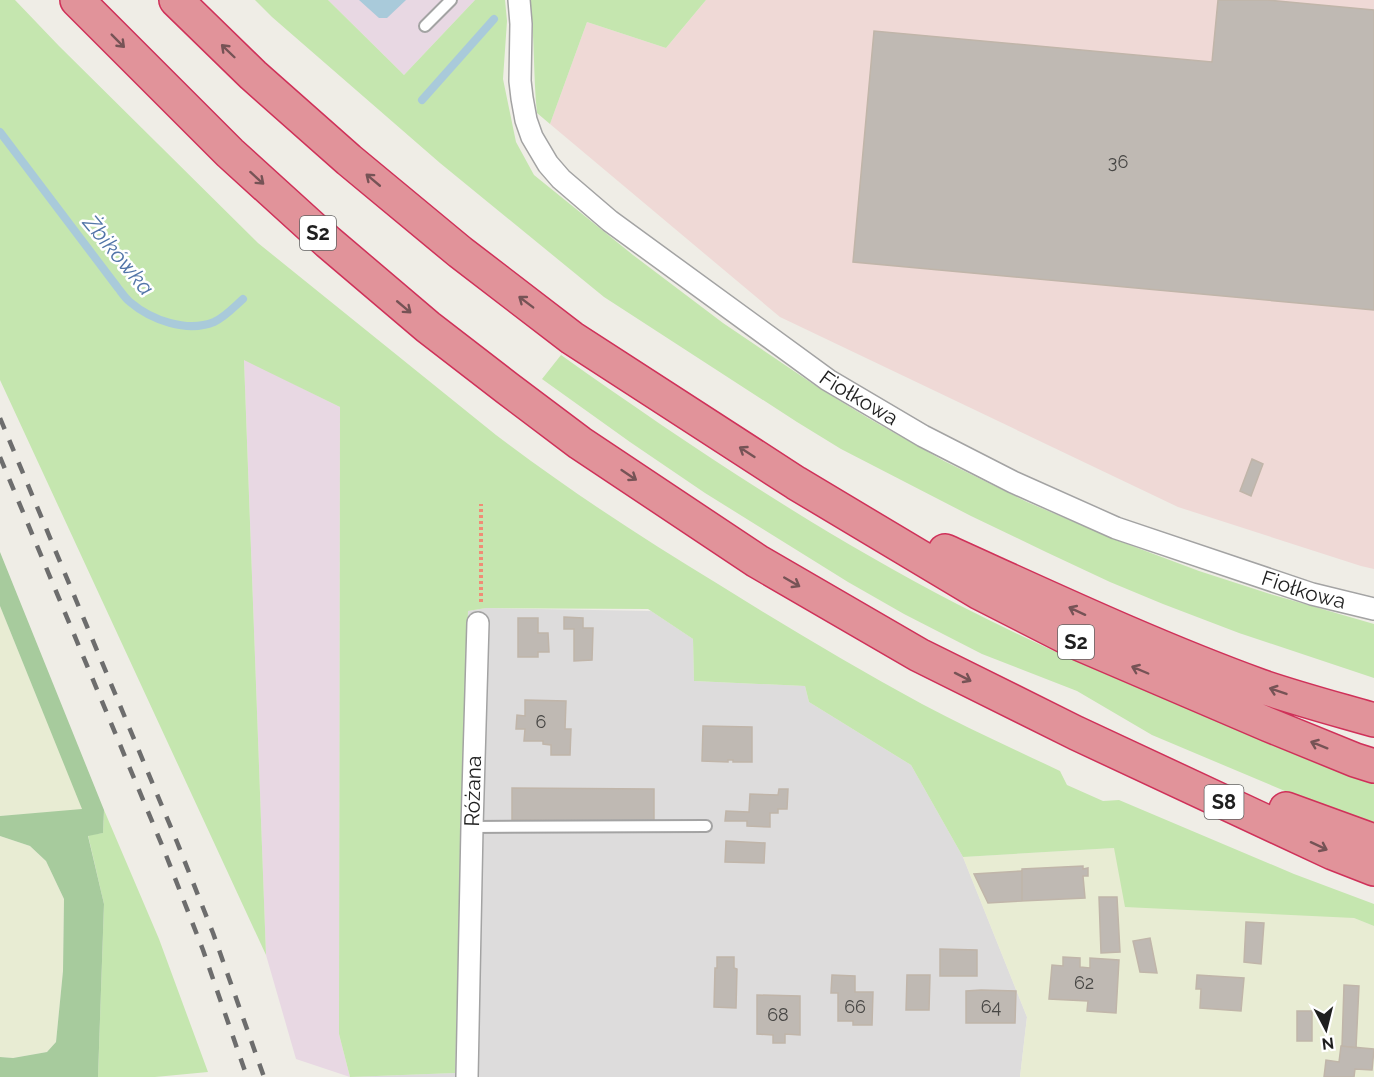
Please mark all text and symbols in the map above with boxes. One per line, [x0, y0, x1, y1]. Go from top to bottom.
one-way arrow [111, 34, 126, 49]
one-way arrow [220, 43, 235, 58]
house number: 36 [1108, 151, 1128, 172]
one-way arrow [250, 171, 265, 185]
one-way arrow [366, 174, 382, 187]
water label: Żbikówka [77, 209, 160, 300]
road number: S2 [300, 216, 336, 250]
one-way arrow [518, 296, 534, 308]
one-way arrow [396, 300, 412, 313]
street label: Fiołkowa [815, 365, 903, 430]
one-way arrow [739, 445, 756, 457]
one-way arrow [620, 469, 637, 481]
street label: Fiołkowa [1258, 565, 1348, 614]
one-way arrow [784, 576, 801, 588]
one-way arrow [1069, 605, 1087, 617]
road number: S2 [1058, 625, 1094, 659]
one-way arrow [1131, 663, 1149, 675]
one-way arrow [953, 671, 971, 683]
one-way arrow [1269, 685, 1288, 696]
house number: 6 [536, 711, 547, 732]
one-way arrow [1310, 739, 1329, 750]
street label: Różana [459, 755, 486, 827]
road number: S8 [1204, 785, 1244, 819]
one-way arrow [1310, 841, 1328, 852]
house number: 62 [1074, 972, 1094, 993]
house number: 66 [844, 996, 866, 1017]
house number: 64 [981, 996, 1002, 1017]
north arrow [1296, 999, 1356, 1059]
house number: 68 [767, 1004, 789, 1025]
text: N [1321, 1033, 1335, 1054]

